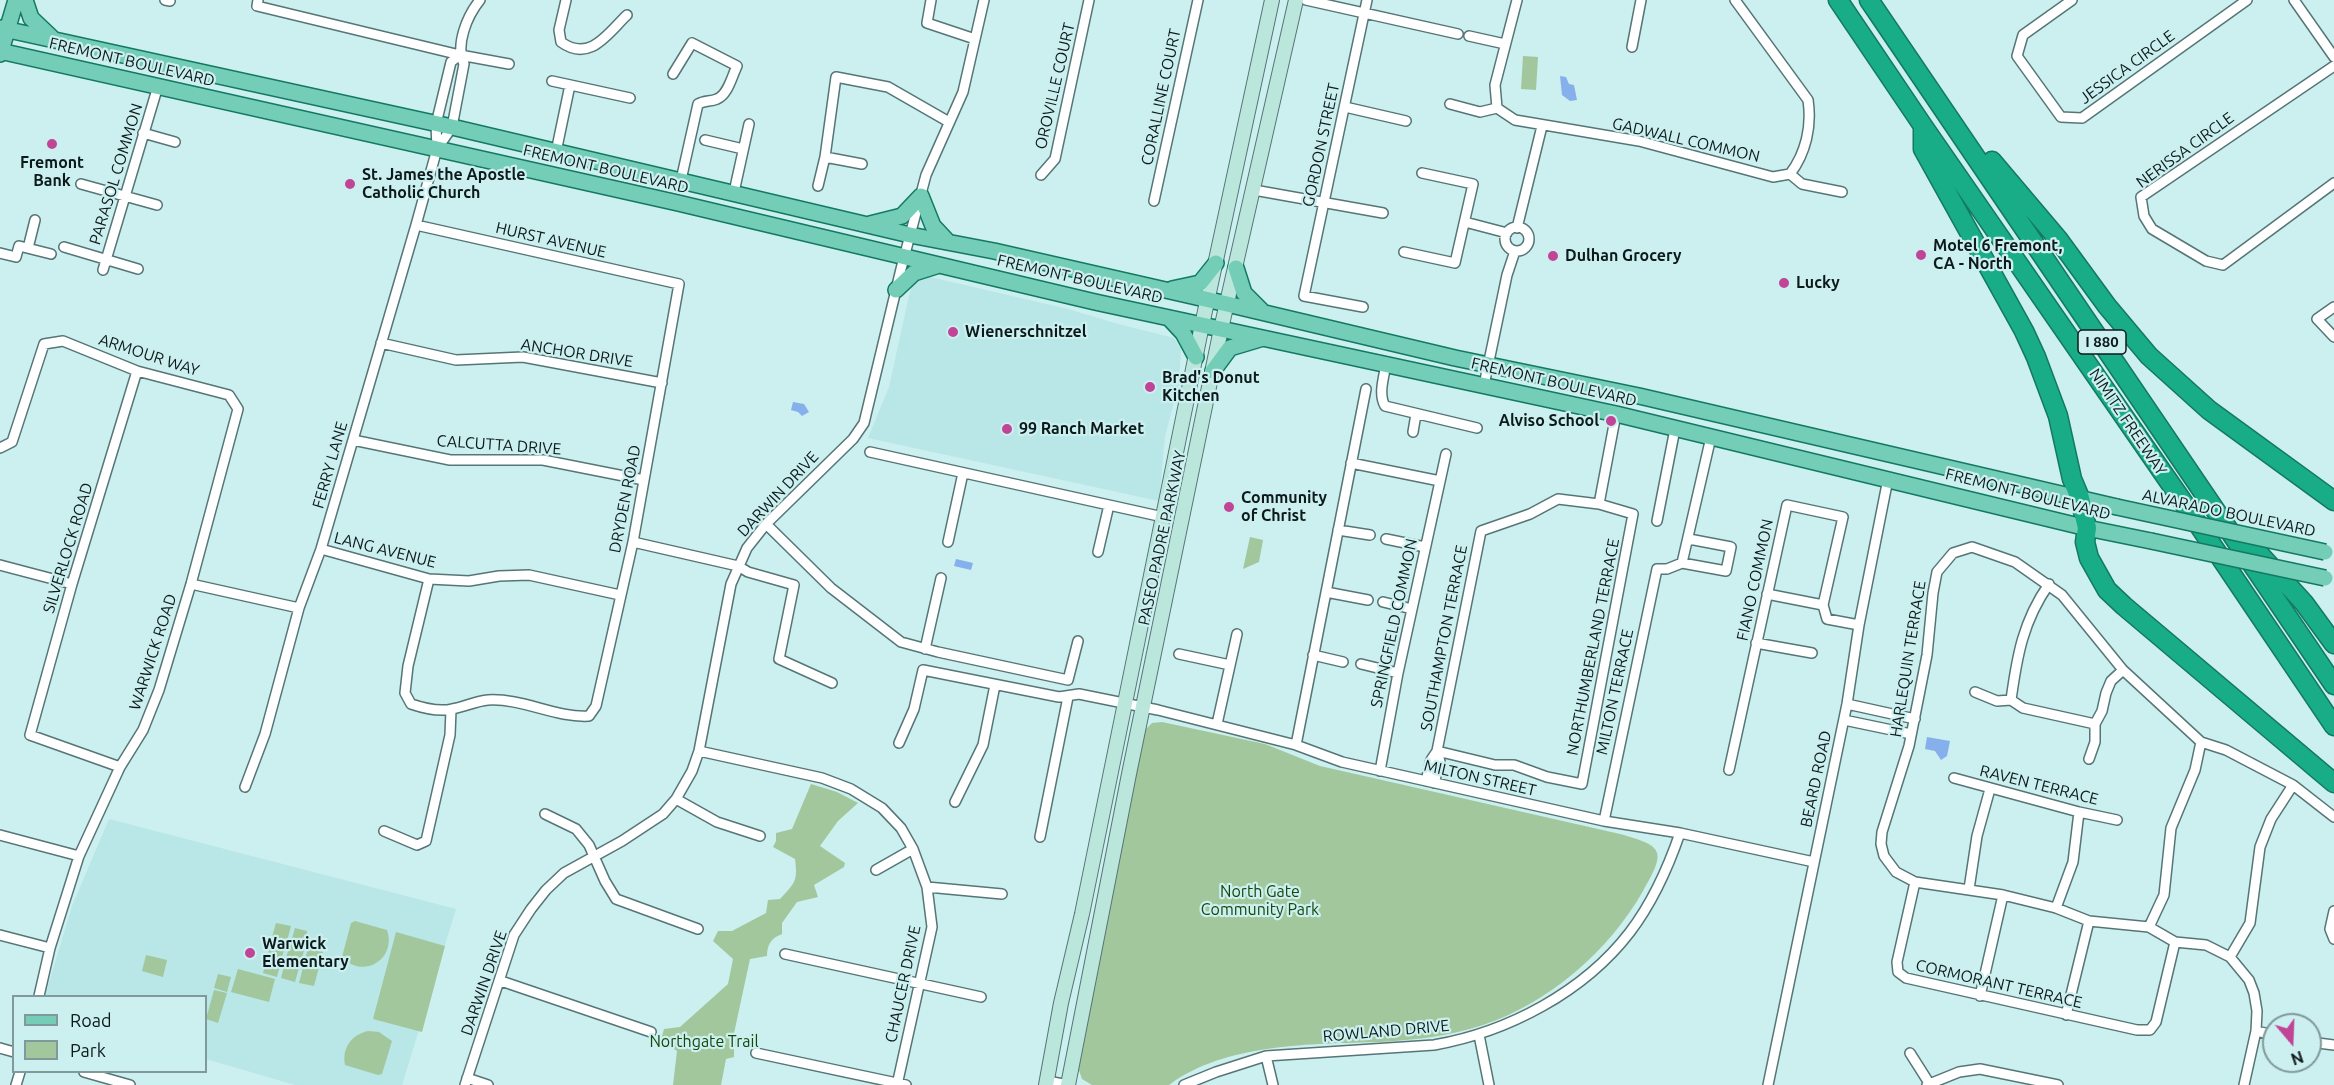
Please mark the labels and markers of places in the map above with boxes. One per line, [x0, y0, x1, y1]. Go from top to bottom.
marker: Fremont Bank [45, 137, 59, 151]
place label: Fremont Bank [20, 153, 84, 191]
place label: St. James the Apostle Catholic Church [362, 165, 526, 203]
marker: St. James the Apostle Catholic Church [343, 177, 357, 191]
place label: Motel 6 Fremont, CA - North [1933, 236, 2062, 274]
place label: Dulhan Grocery [1565, 246, 1682, 266]
marker: Motel 6 Fremont, CA - North [1914, 248, 1928, 262]
marker: Dulhan Grocery [1546, 249, 1560, 263]
place label: Lucky [1796, 273, 1840, 293]
marker: Lucky [1777, 276, 1791, 290]
place label: Wienerschnitzel [965, 322, 1087, 342]
marker: Wienerschnitzel [946, 325, 960, 339]
place label: Brad's Donut Kitchen [1162, 368, 1260, 406]
marker: Brad's Donut Kitchen [1143, 380, 1157, 394]
place label: Alviso School [1499, 411, 1599, 431]
marker: Alviso School [1604, 414, 1618, 428]
place label: 99 Ranch Market [1019, 419, 1144, 439]
marker: 99 Ranch Market [1000, 422, 1014, 436]
place label: Community of Christ [1241, 488, 1327, 526]
marker: Community of Christ [1222, 500, 1236, 514]
place label: Warwick Elementary [262, 934, 349, 972]
marker: Warwick Elementary [243, 946, 257, 960]

